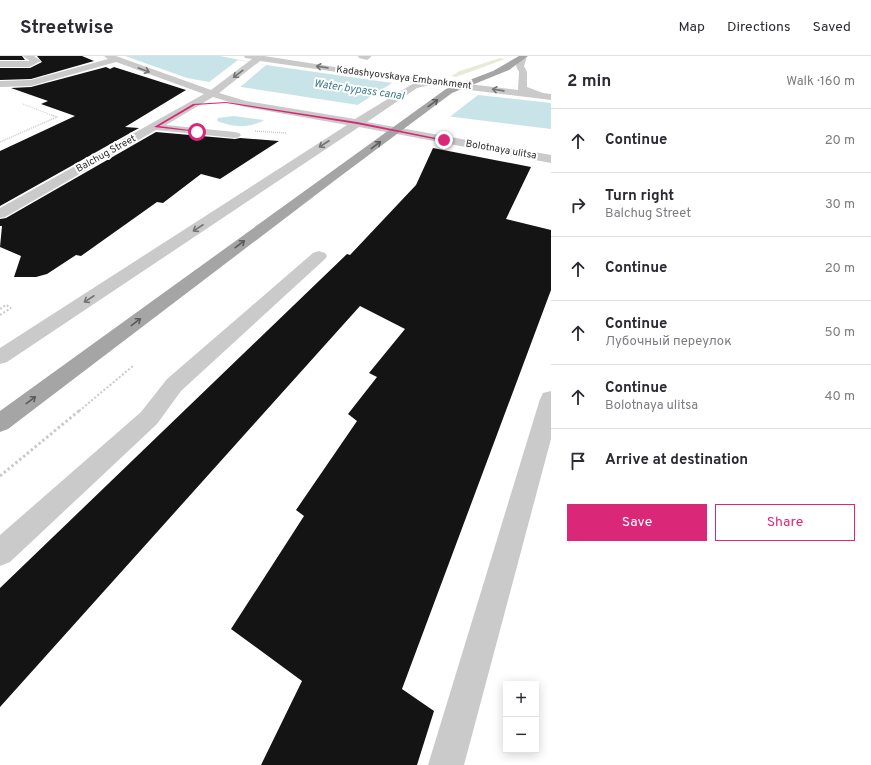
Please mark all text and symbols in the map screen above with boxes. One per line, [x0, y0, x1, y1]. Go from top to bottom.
text: Streetwise [20, 16, 113, 40]
text: Map [679, 19, 705, 36]
text: Directions [727, 19, 791, 36]
text: Saved [813, 19, 851, 36]
one-way arrow [316, 63, 329, 71]
street label: Kadashyovskaya Embankment [336, 63, 473, 93]
one-way arrow [138, 66, 150, 74]
one-way arrow [233, 70, 244, 79]
text: 2 min [567, 71, 611, 93]
text: Walk · 160 m [786, 74, 855, 90]
water label: Water bypass canal [313, 77, 406, 103]
one-way arrow [492, 85, 505, 93]
one-way arrow [427, 99, 438, 107]
route start [188, 123, 206, 141]
icon: ahead [567, 130, 589, 152]
route end [435, 131, 453, 149]
text: Continue [605, 131, 667, 150]
street label: Balchug Street [74, 132, 138, 176]
text: 20 m [825, 133, 855, 149]
street label: Bolotnaya ulitsa [465, 137, 537, 163]
one-way arrow [319, 140, 330, 148]
one-way arrow [370, 140, 381, 149]
text: Turn right [605, 187, 674, 206]
icon: right [567, 194, 589, 216]
text: 30 m [825, 197, 855, 213]
text: Balchug Street [605, 206, 691, 222]
one-way arrow [192, 223, 203, 232]
one-way arrow [234, 240, 245, 249]
icon: ahead [567, 258, 589, 280]
text: Continue [605, 259, 667, 278]
text: 20 m [825, 261, 855, 277]
one-way arrow [84, 295, 95, 303]
text: Continue [605, 315, 667, 334]
one-way arrow [130, 318, 141, 326]
icon: ahead [567, 322, 589, 344]
text: 50 m [825, 325, 855, 341]
text: Лубочный переулок [605, 334, 732, 350]
text: Continue [605, 379, 667, 398]
icon: ahead [567, 386, 589, 408]
text: 40 m [825, 389, 855, 405]
one-way arrow [26, 395, 37, 404]
text: Bolotnaya ulitsa [605, 398, 698, 414]
icon: arrive [567, 450, 589, 472]
text: Arrive at destination [605, 451, 748, 470]
button: Save [567, 504, 707, 541]
button: Share [715, 504, 855, 541]
map controls [503, 681, 539, 753]
button: + [503, 681, 539, 717]
button: − [503, 717, 539, 753]

